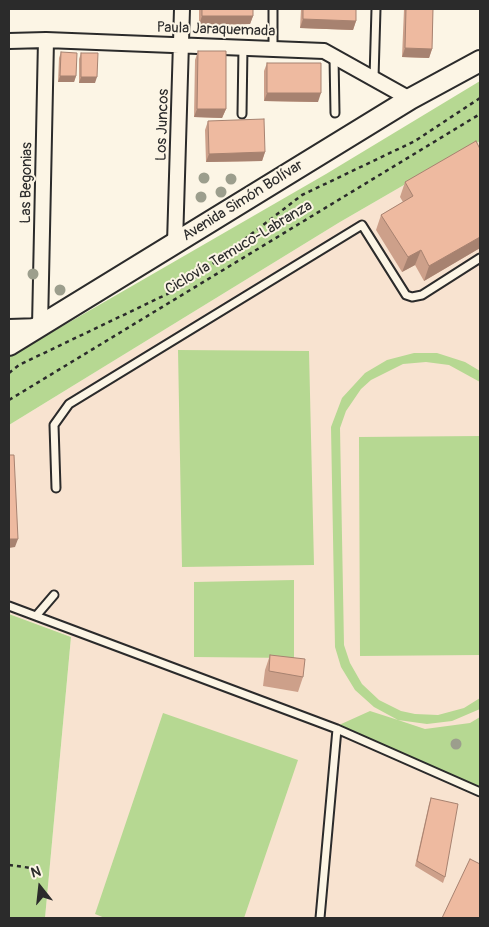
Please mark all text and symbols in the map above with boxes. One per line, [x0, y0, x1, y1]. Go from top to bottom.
street label: Paula Jaraquemada [156, 19, 276, 41]
street label: Los Juncos [153, 89, 173, 161]
street label: Las Begonias [17, 142, 37, 224]
street label: Avenida Simón Bolívar [179, 157, 307, 245]
street label: Ciclovía Temuco-Labranza [162, 197, 316, 299]
north arrow [15, 862, 65, 912]
text: N [29, 863, 43, 882]

